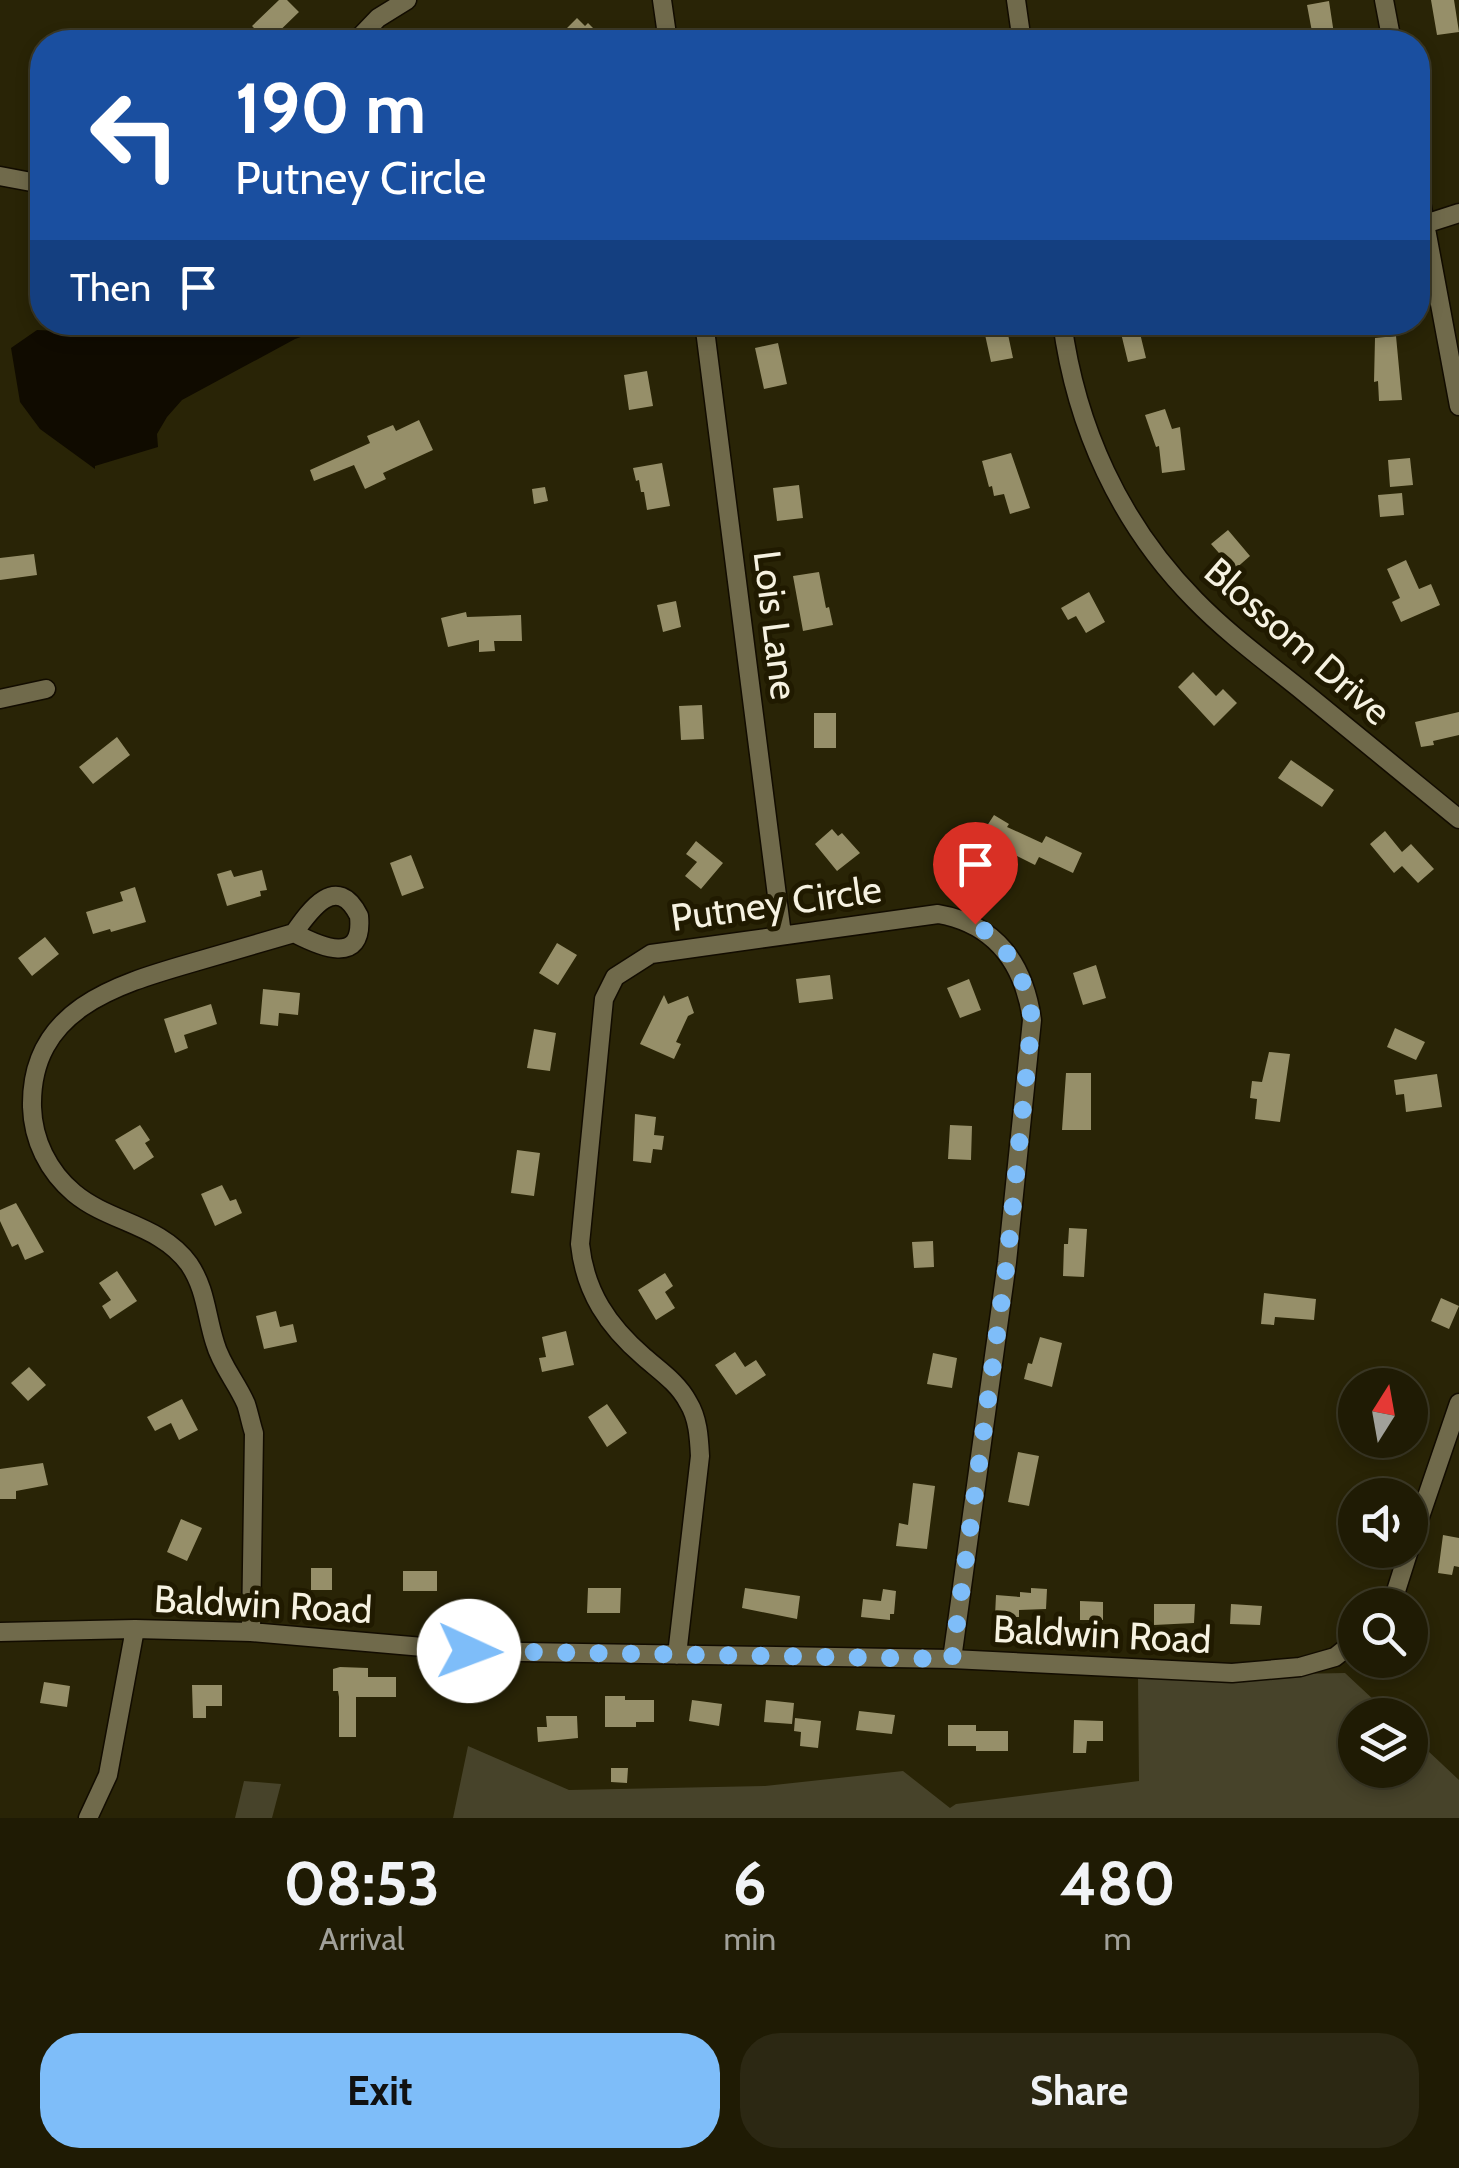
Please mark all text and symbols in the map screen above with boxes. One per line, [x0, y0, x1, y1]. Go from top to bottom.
text: 190 m [235, 65, 426, 151]
icon: left [70, 70, 200, 200]
text: Putney Circle [235, 151, 486, 205]
icon: arrive [171, 260, 226, 315]
text: Then [70, 264, 151, 311]
street label: Blossom Drive [1195, 547, 1401, 735]
street label: Lois Lane [744, 548, 808, 702]
pin [933, 822, 1018, 925]
icon: arrive [948, 837, 1003, 892]
street label: Putney Circle [668, 865, 884, 941]
north arrow [1338, 1368, 1428, 1458]
map controls [1338, 1368, 1428, 1788]
button: sound [1338, 1478, 1428, 1568]
street label: Baldwin Road [153, 1575, 373, 1633]
button: search [1338, 1588, 1428, 1678]
position arrow [417, 1599, 521, 1703]
street label: Baldwin Road [992, 1605, 1212, 1663]
button: layers [1338, 1698, 1428, 1788]
text: 08:53 [283, 1847, 440, 1920]
text: 6 [733, 1847, 767, 1920]
text: 480 [1060, 1847, 1176, 1920]
text: Arrival [319, 1919, 404, 1958]
text: min [723, 1919, 776, 1958]
text: m [1104, 1919, 1132, 1958]
button: Exit [40, 2033, 720, 2148]
button: Share [740, 2033, 1419, 2148]

